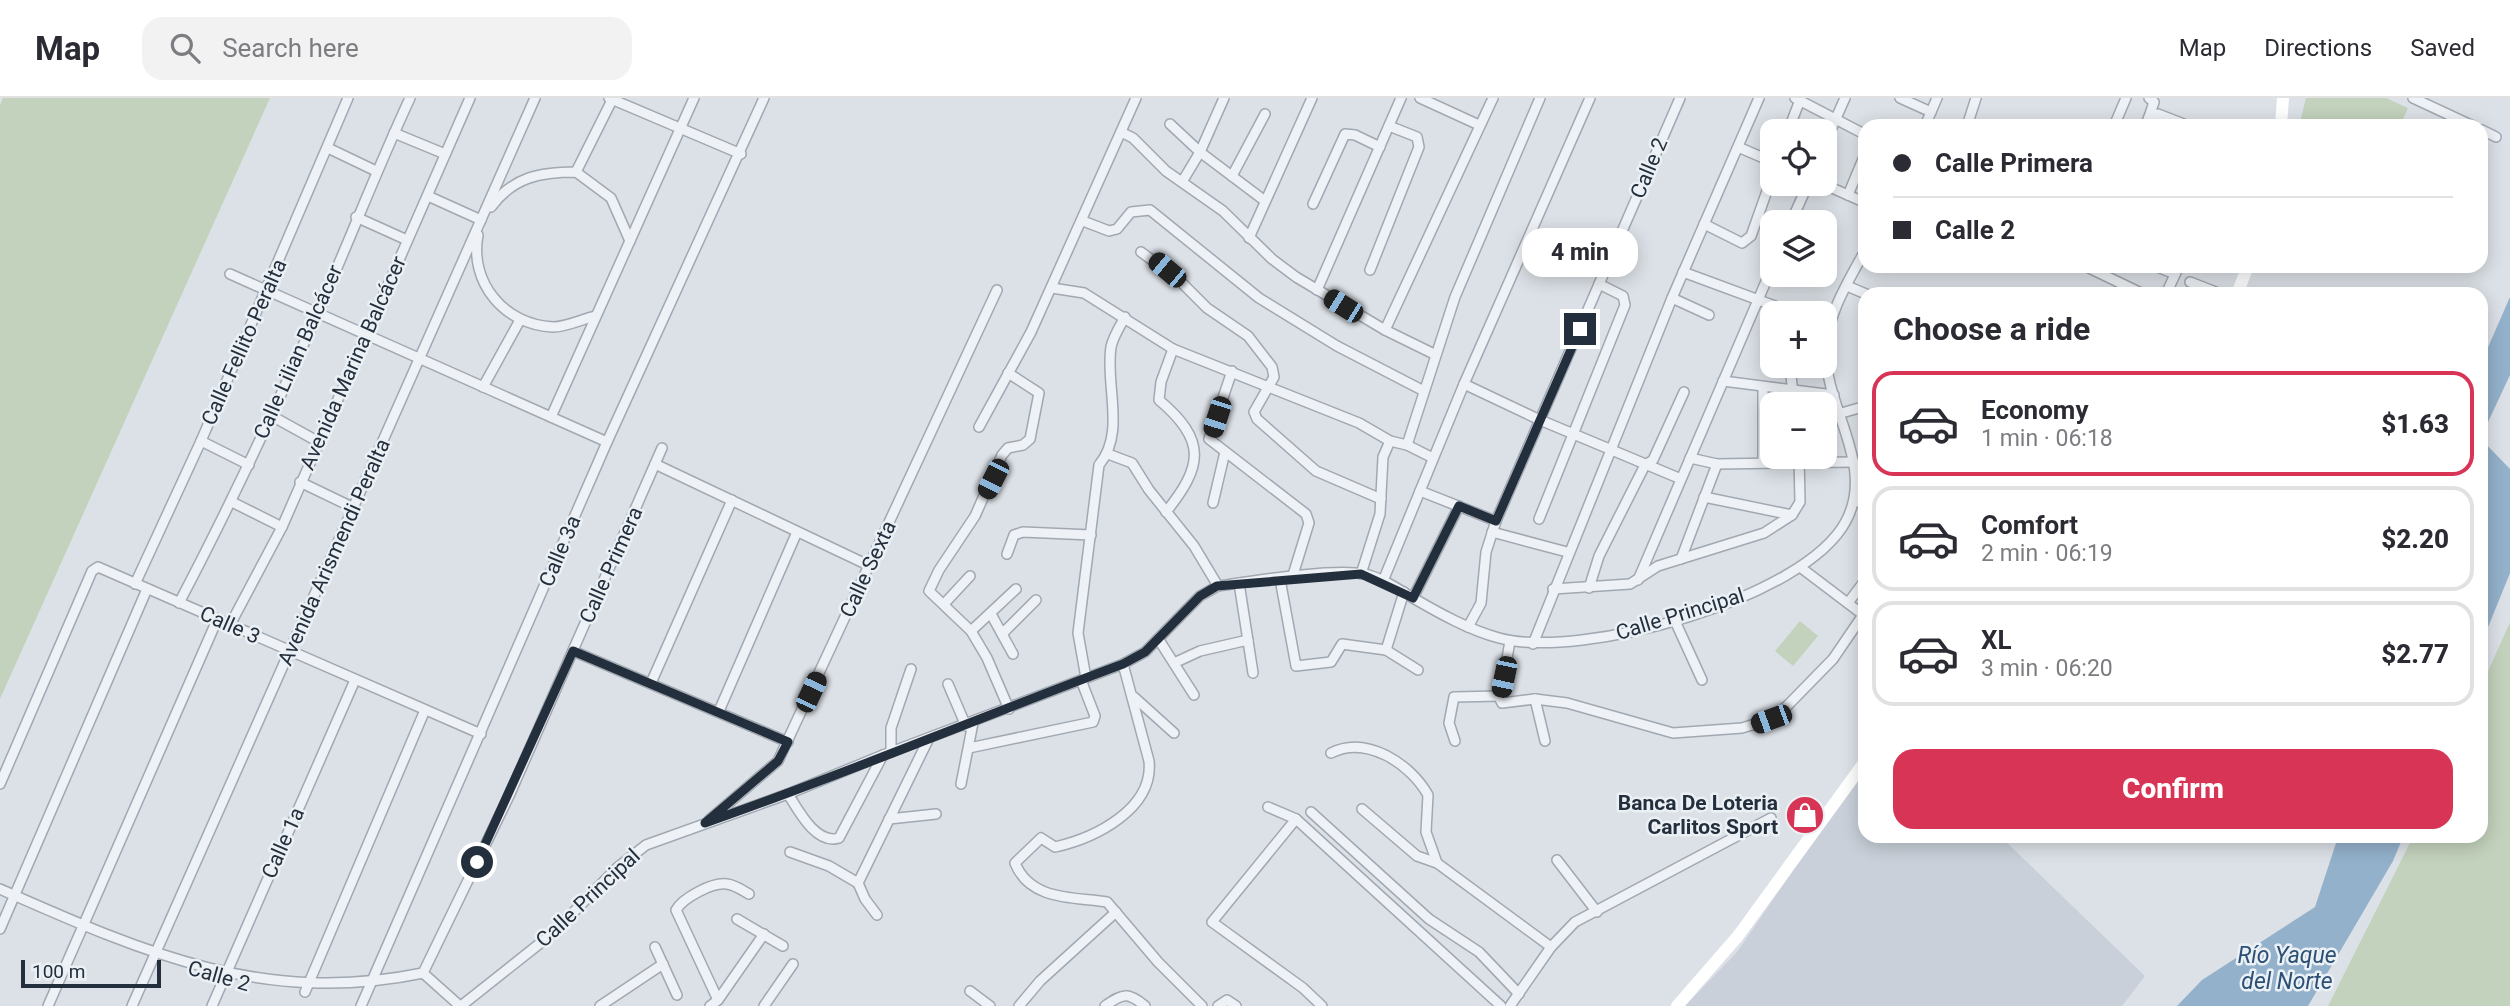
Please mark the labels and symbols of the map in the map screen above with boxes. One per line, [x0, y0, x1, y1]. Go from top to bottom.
street label: Calle 2 [1626, 134, 1673, 202]
callout: 4 min [1522, 228, 1638, 276]
car [1145, 248, 1190, 292]
street label: Avenida Marina Balcácer [295, 253, 411, 473]
street label: Calle Fellito Peralta [197, 255, 291, 429]
street label: Calle Lilian Balcácer [249, 261, 347, 443]
car [1320, 286, 1367, 326]
route end [1564, 313, 1596, 345]
car [1201, 394, 1234, 440]
street label: Avenida Arismendi Peralta [273, 435, 395, 669]
car [975, 456, 1012, 502]
street label: Calle Primera [575, 503, 647, 627]
street label: Calle 3a [534, 512, 586, 590]
street label: Calle Sexta [835, 517, 901, 621]
street label: Calle Principal [1613, 583, 1747, 645]
street label: Calle 3 [196, 601, 264, 649]
car [1490, 654, 1519, 700]
car [793, 669, 830, 715]
car [1748, 702, 1795, 736]
place label: Banca De Loteria Carlitos Sport [1618, 791, 1778, 839]
shop icon: Banca De Loteria Carlitos Sport [1784, 794, 1826, 836]
street label: Calle 1a [257, 804, 309, 882]
street label: Calle Principal [531, 844, 645, 952]
route start [461, 846, 493, 878]
water label: Río Yaque del Norte [2237, 942, 2337, 995]
street label: Calle 2 [185, 956, 253, 996]
scale bar [21, 957, 161, 989]

